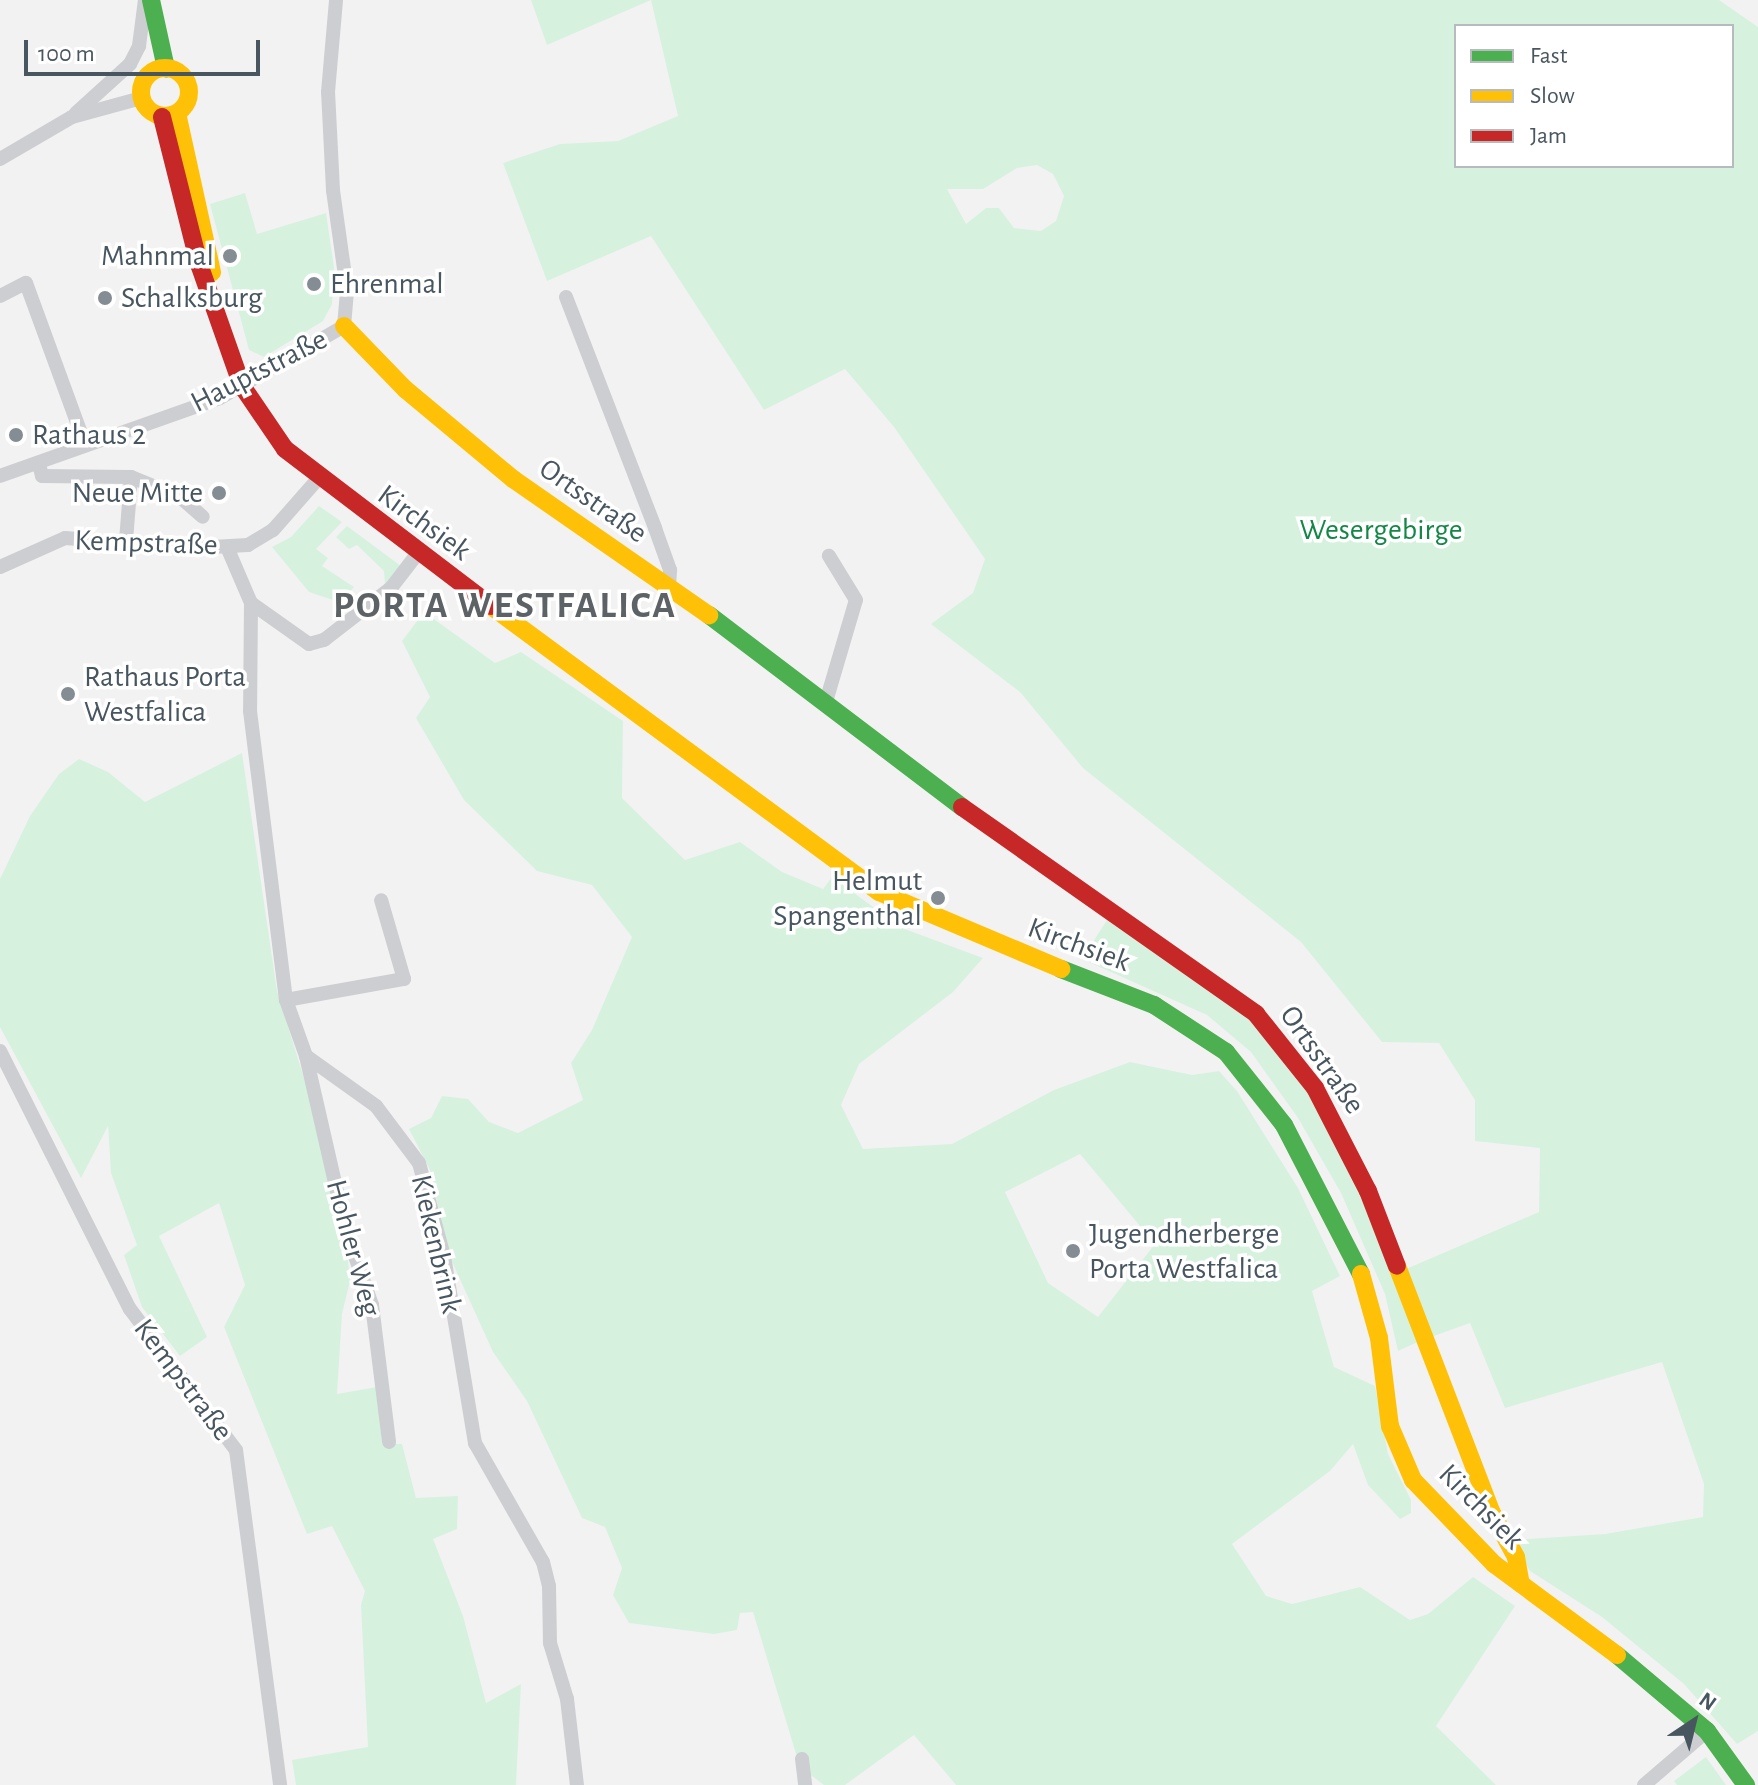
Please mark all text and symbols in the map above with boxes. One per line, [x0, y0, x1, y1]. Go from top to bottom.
scale bar [28, 24, 264, 74]
legend [1454, 24, 1734, 168]
text: 100 m [38, 42, 95, 66]
text: Fast [1530, 44, 1567, 68]
text: Slow [1530, 84, 1575, 108]
text: Jam [1530, 124, 1567, 148]
place label: Mahnmal [101, 238, 214, 274]
marker: Mahnmal [221, 247, 239, 265]
place label: Ehrenmal [330, 266, 444, 302]
marker: Ehrenmal [305, 275, 323, 293]
place label: Schalksburg [121, 280, 262, 316]
marker: Schalksburg [96, 289, 114, 307]
street label: Hauptstraße [185, 321, 333, 421]
place label: Rathaus 2 [32, 417, 146, 453]
marker: Rathaus 2 [7, 426, 25, 444]
street label: Ortsstraße [532, 451, 654, 551]
place label: Neue Mitte [72, 475, 203, 511]
street label: Kirchsiek [370, 477, 478, 569]
marker: Neue Mitte [210, 484, 228, 502]
park label: Wesergebirge [1299, 512, 1463, 548]
street label: Kempstraße [74, 523, 218, 563]
district label: PORTA WESTFALICA [333, 584, 677, 630]
place label: Rathaus Porta Westfalica [84, 659, 246, 730]
marker: Rathaus Porta Westfalica [59, 685, 77, 703]
place label: Helmut Spangenthal [773, 863, 922, 934]
marker: Helmut Spangenthal [929, 889, 947, 907]
street label: Kirchsiek [1023, 910, 1135, 980]
street label: Ortsstraße [1272, 999, 1372, 1121]
street label: Kiekenbrink [403, 1171, 469, 1317]
street label: Hohler Weg [318, 1176, 388, 1320]
place label: Jugendherberge Porta Westfalica [1089, 1216, 1279, 1286]
marker: Jugendherberge Porta Westfalica [1064, 1242, 1082, 1260]
street label: Kempstraße [126, 1312, 240, 1448]
street label: Kirchsiek [1431, 1457, 1531, 1557]
north arrow [1654, 1681, 1734, 1761]
text: N [1695, 1688, 1720, 1715]

